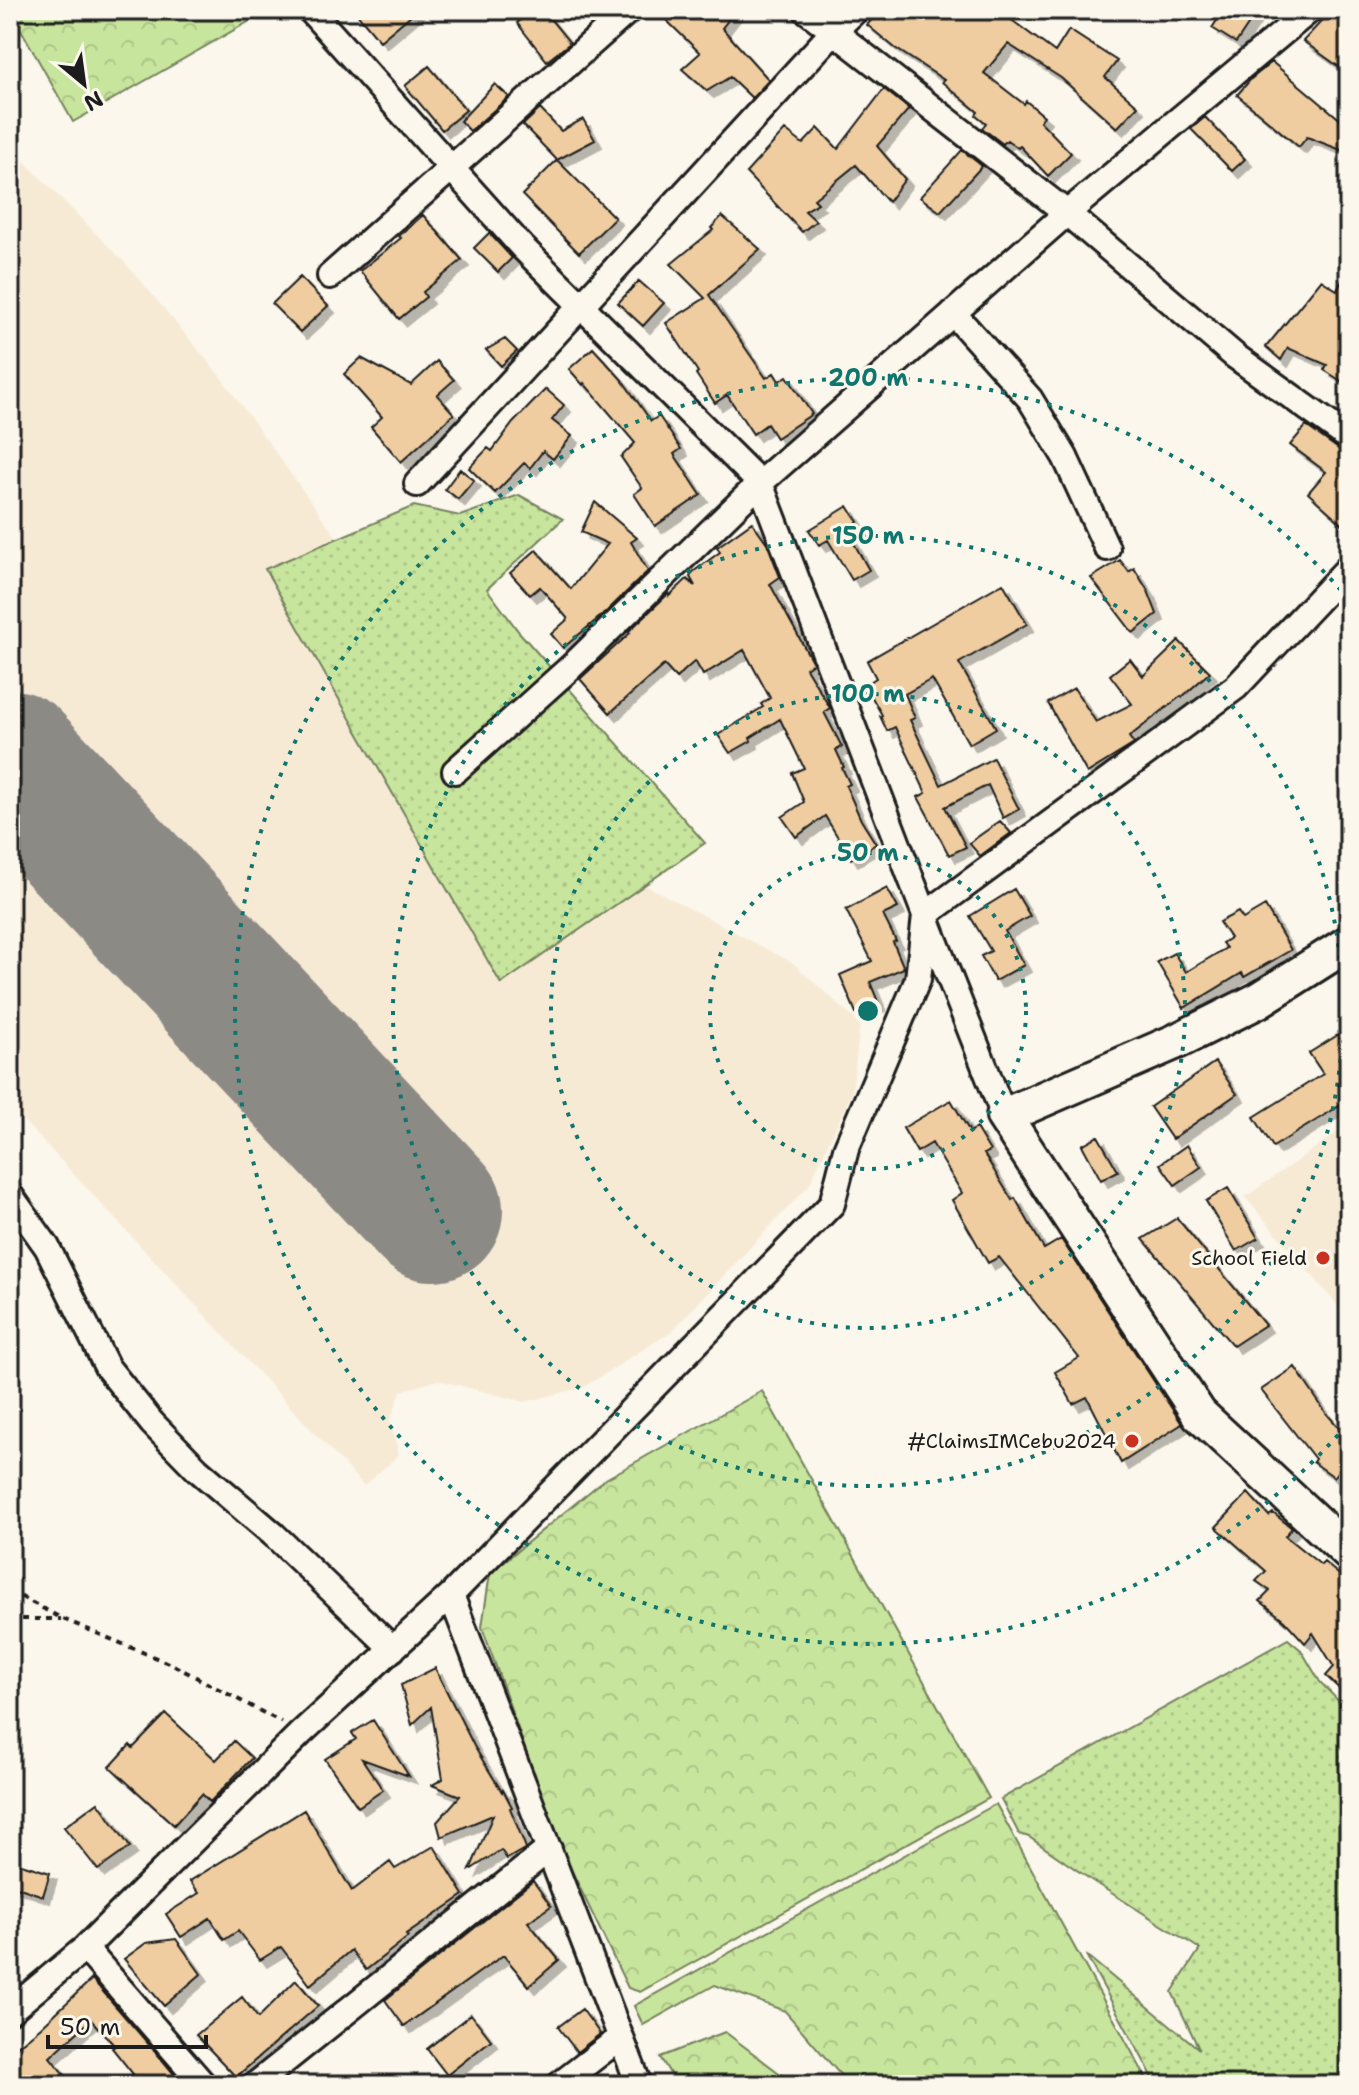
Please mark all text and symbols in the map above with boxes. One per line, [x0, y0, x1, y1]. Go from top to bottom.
north arrow [44, 44, 124, 124]
text: N [79, 84, 108, 118]
text: 200 m [828, 362, 908, 394]
text: 150 m [832, 520, 904, 552]
text: 100 m [831, 678, 905, 710]
text: 50 m [837, 837, 899, 869]
centre of rings [854, 997, 882, 1025]
place label: School Field [1191, 1245, 1307, 1271]
marker: School Field [1314, 1249, 1332, 1267]
place label: #ClaimsIMCebu2024 [907, 1428, 1116, 1454]
marker: #ClaimsIMCebu2024 [1123, 1432, 1141, 1450]
scale bar [48, 1999, 206, 2049]
text: 50 m [60, 2011, 120, 2043]

